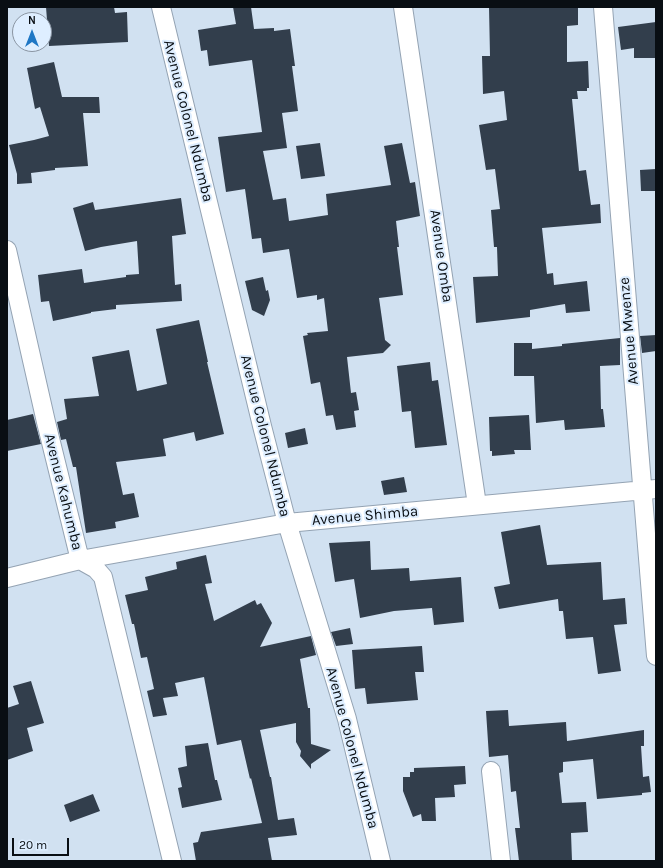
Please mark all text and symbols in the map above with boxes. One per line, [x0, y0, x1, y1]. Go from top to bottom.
north arrow [12, 12, 52, 52]
text: N [28, 14, 36, 27]
street label: Avenue Colonel Ndumba [159, 38, 217, 204]
street label: Avenue Omba [426, 208, 456, 304]
street label: Avenue Mwenze [615, 276, 643, 386]
street label: Avenue Colonel Ndumba [236, 353, 294, 519]
street label: Avenue Kahumba [40, 432, 86, 552]
street label: Avenue Shimba [311, 502, 419, 530]
street label: Avenue Colonel Ndumba [322, 665, 382, 831]
scale bar [14, 830, 71, 856]
text: 20 m [19, 838, 47, 852]

